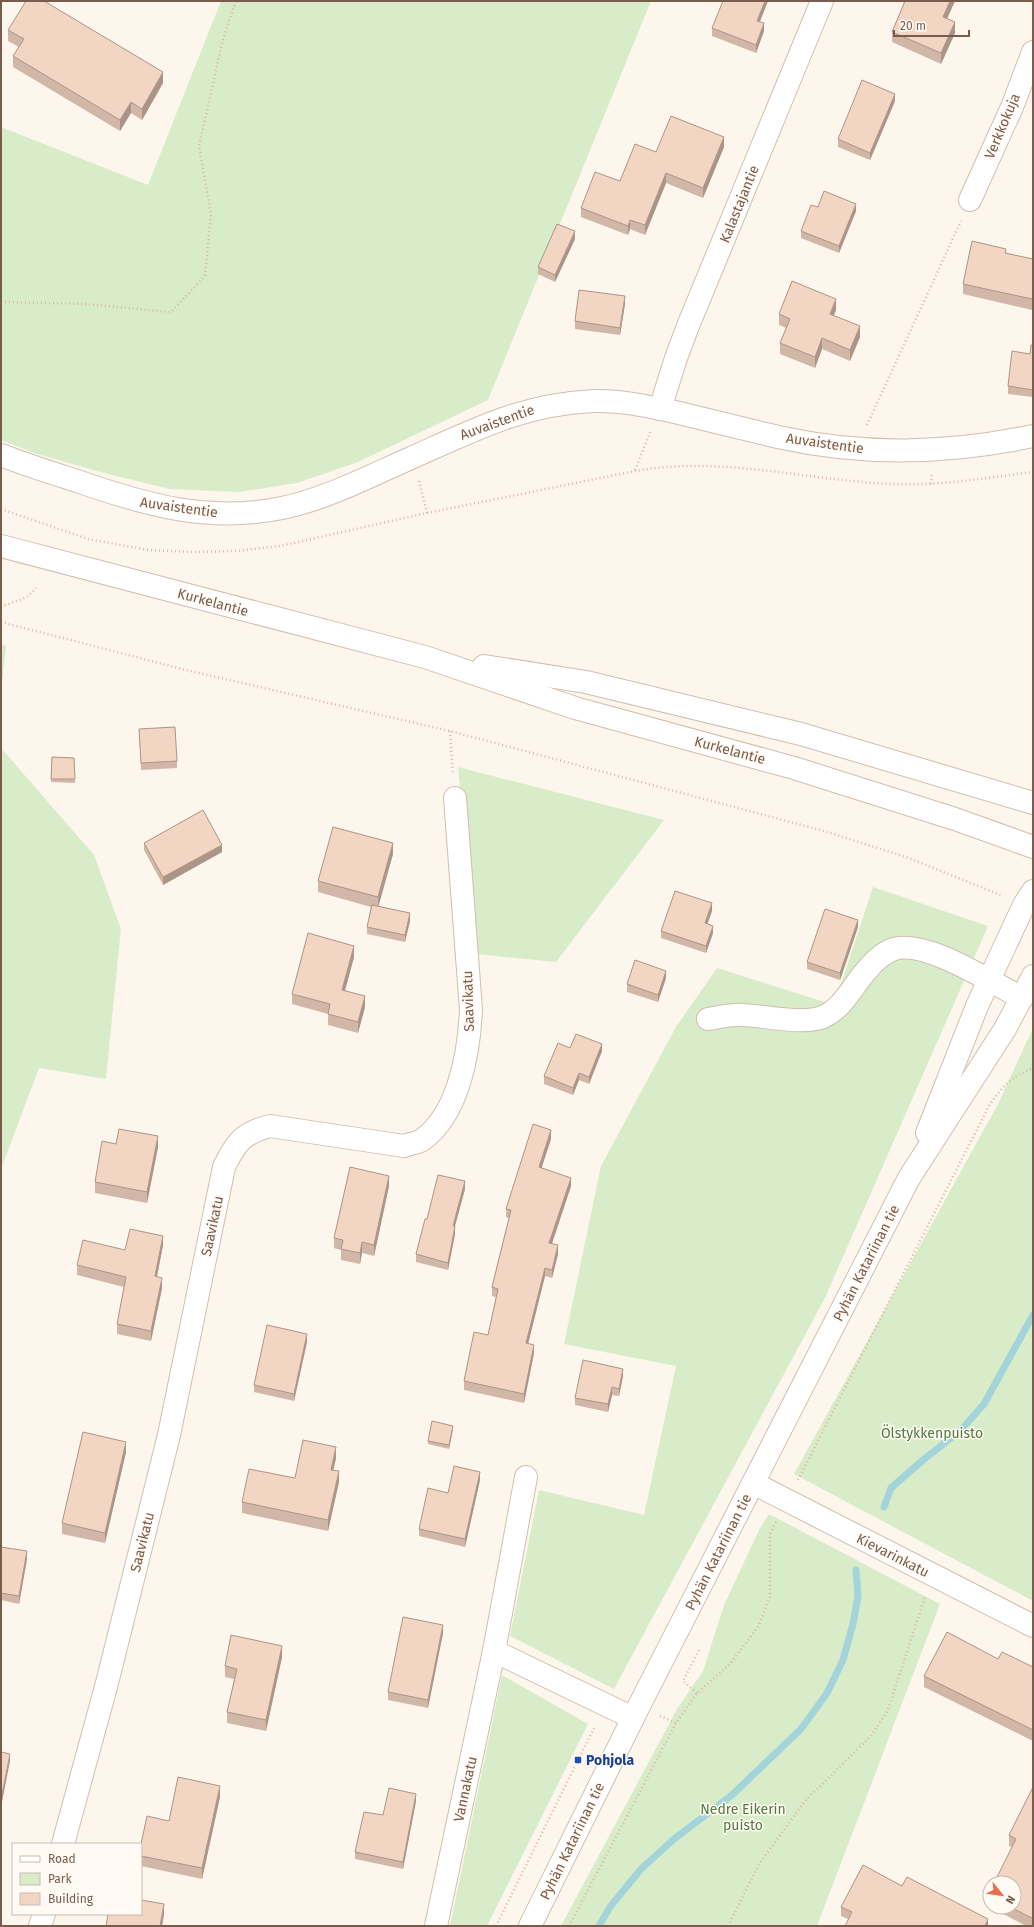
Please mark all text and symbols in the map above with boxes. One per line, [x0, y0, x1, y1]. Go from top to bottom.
scale bar [894, 12, 969, 38]
text: 20 m [900, 19, 926, 33]
street label: Verkkokuja [981, 91, 1024, 162]
street label: Kalastajantie [716, 163, 763, 246]
street label: Auvaistentie [457, 401, 537, 444]
street label: Auvaistentie [785, 430, 865, 457]
street label: Auvaistentie [139, 494, 219, 521]
street label: Kurkelantie [175, 585, 250, 620]
street label: Kurkelantie [692, 733, 767, 768]
street label: Saavikatu [459, 970, 478, 1032]
street label: Saavikatu [198, 1194, 227, 1258]
street label: Pyhän Katariinan tie [830, 1202, 903, 1324]
park label: Ölstykkenpuisto [881, 1424, 983, 1442]
street label: Pyhän Katariinan tie [682, 1491, 755, 1613]
street label: Saavikatu [127, 1510, 158, 1574]
street label: Kievarinkatu [854, 1530, 932, 1581]
place label: Pohjola [586, 1752, 634, 1769]
street label: Vannakatu [450, 1755, 481, 1823]
marker: Pohjola [573, 1755, 583, 1765]
street label: Pyhän Katariinan tie [537, 1780, 608, 1903]
park label: Nedre Eikerin puisto [700, 1801, 786, 1834]
legend [12, 1843, 142, 1915]
text: Road [48, 1852, 76, 1866]
text: Park [48, 1872, 72, 1886]
north arrow [982, 1875, 1022, 1915]
text: Building [48, 1892, 94, 1906]
text: N [1003, 1893, 1018, 1906]

